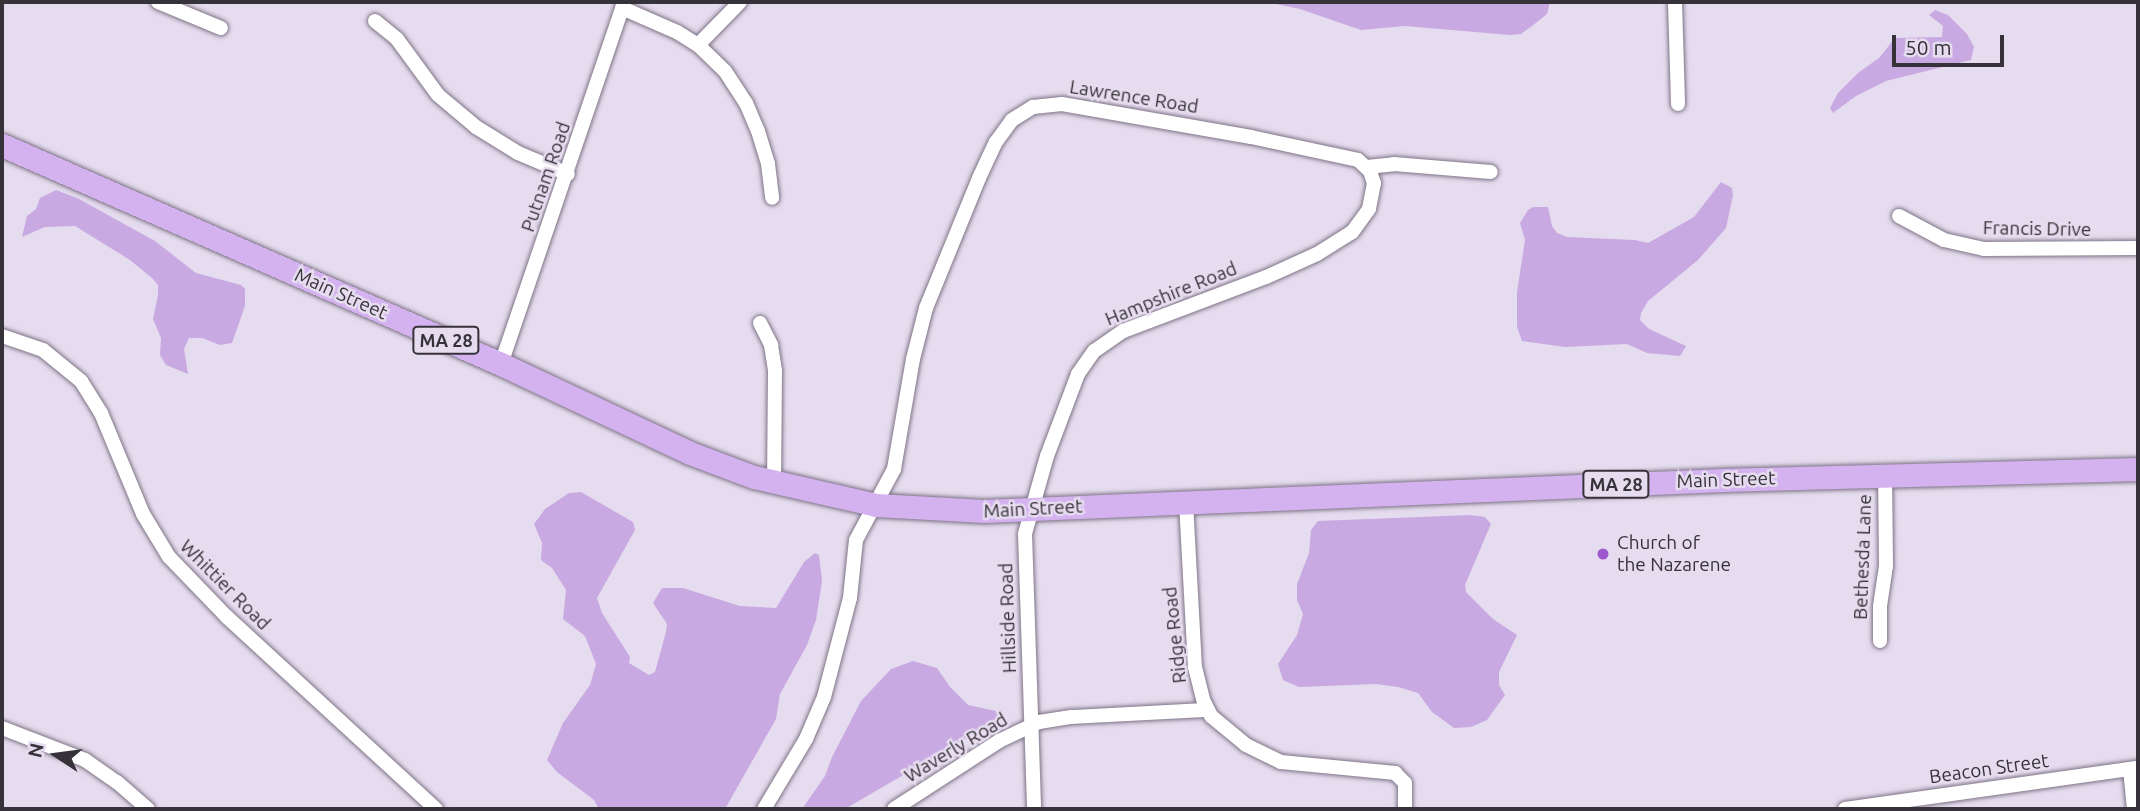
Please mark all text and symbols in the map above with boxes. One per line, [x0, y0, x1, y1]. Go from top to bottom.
scale bar [1895, 21, 2007, 65]
text: 50 m [1905, 35, 1952, 59]
street label: Lawrence Road [1068, 76, 1200, 118]
street label: Putnam Road [517, 119, 575, 235]
street label: Francis Drive [1983, 217, 2091, 241]
street label: Hampshire Road [1102, 257, 1240, 331]
street label: Main Street [291, 263, 391, 325]
road number: MA 28 [411, 326, 481, 354]
street label: Main Street [1676, 467, 1776, 493]
road number: MA 28 [1581, 470, 1651, 498]
street label: Bethesda Lane [1849, 494, 1877, 620]
street label: Main Street [983, 495, 1083, 523]
place label: Church of the Nazarene [1617, 532, 1731, 576]
street label: Whittier Road [175, 535, 275, 635]
marker: Church of the Nazarene [1595, 546, 1611, 562]
street label: Hillside Road [995, 562, 1021, 674]
street label: Ridge Road [1159, 586, 1191, 684]
street label: Waverly Road [900, 708, 1012, 788]
north arrow [21, 720, 91, 790]
text: N [23, 741, 48, 760]
street label: Beacon Street [1928, 749, 2050, 789]

